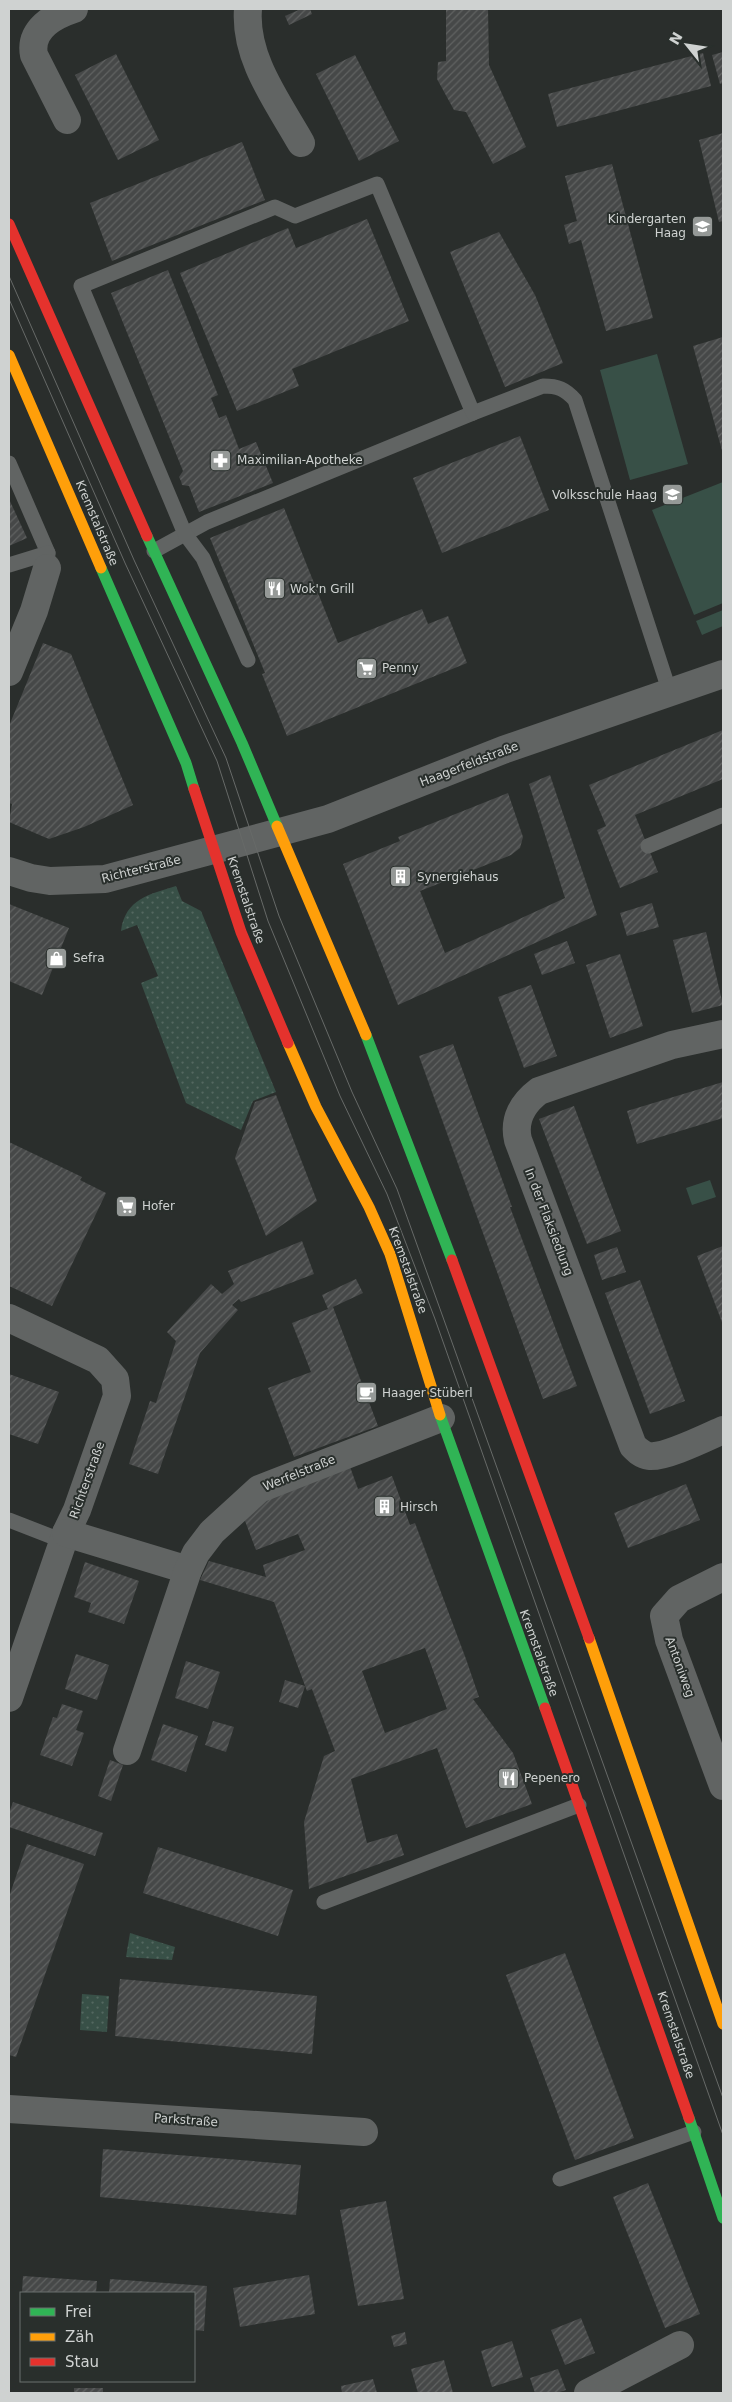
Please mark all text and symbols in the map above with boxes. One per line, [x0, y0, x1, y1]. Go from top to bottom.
north arrow [662, 20, 712, 70]
text: N [666, 29, 686, 48]
place label: Kindergarten Haag [608, 212, 686, 240]
school or university icon: Kindergarten Haag [690, 214, 714, 238]
pharmacy icon: Maximilian-Apotheke [209, 448, 233, 472]
place label: Maximilian-Apotheke [237, 453, 363, 467]
street label: Kremstalstraße [73, 478, 121, 568]
school or university icon: Volksschule Haag [661, 483, 685, 507]
place label: Volksschule Haag [552, 488, 657, 502]
restaurant icon: Wok'n Grill [262, 577, 286, 601]
place label: Wok'n Grill [290, 582, 354, 596]
supermarket icon: Penny [354, 656, 378, 680]
place label: Penny [382, 661, 419, 675]
street label: Haagerfeldstraße [418, 739, 520, 789]
street label: Richterstraße [100, 852, 182, 886]
street label: Kremstalstraße [224, 854, 268, 946]
building icon: Synergiehaus [389, 865, 413, 889]
place label: Synergiehaus [417, 870, 499, 884]
shop icon: Sefra [45, 946, 69, 970]
place label: Sefra [73, 951, 105, 965]
street label: In der Flaksiedlung [522, 1166, 576, 1278]
supermarket icon: Hofer [114, 1194, 138, 1218]
place label: Hofer [142, 1199, 175, 1213]
street label: Kremstalstraße [386, 1225, 430, 1315]
cafe icon: Haager Stüberl [354, 1381, 378, 1405]
place label: Haager Stüberl [382, 1386, 473, 1400]
street label: Richterstraße [67, 1440, 107, 1520]
street label: Werfelstraße [261, 1452, 337, 1494]
building icon: Hirsch [372, 1495, 396, 1519]
place label: Hirsch [400, 1500, 438, 1514]
street label: Kremstalstraße [517, 1608, 561, 1698]
street label: Antoniweg [663, 1635, 697, 1699]
restaurant icon: Pepenero [496, 1766, 520, 1790]
place label: Pepenero [524, 1771, 580, 1785]
street label: Kremstalstraße [654, 1989, 698, 2081]
street label: Parkstraße [154, 2111, 218, 2129]
legend [20, 2292, 195, 2382]
text: Frei [65, 2303, 92, 2321]
text: Zäh [65, 2328, 94, 2346]
text: Stau [65, 2353, 99, 2371]

